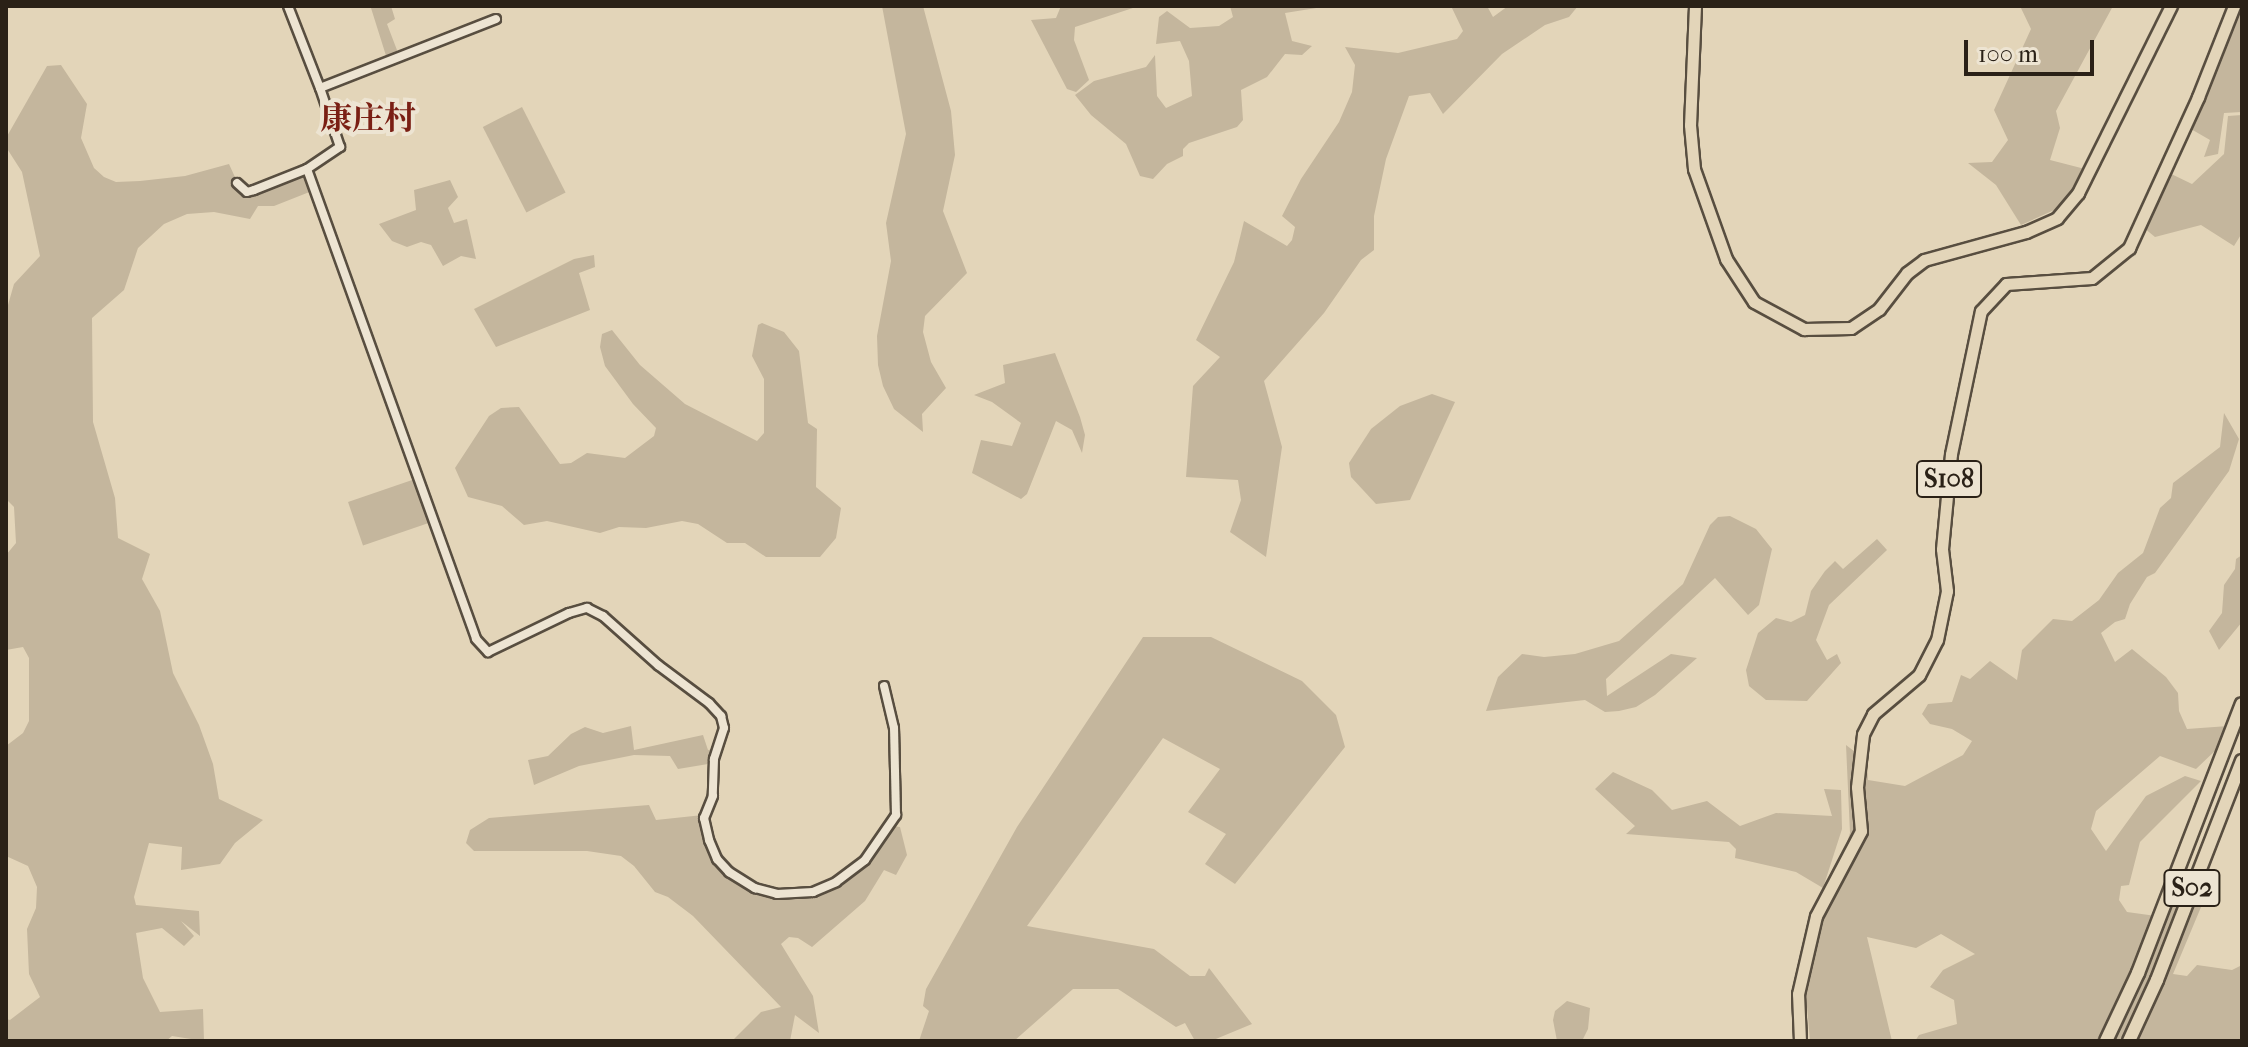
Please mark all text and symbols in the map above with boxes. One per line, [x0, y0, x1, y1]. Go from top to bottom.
scale bar [1968, 24, 2098, 74]
text: 100 m [1978, 40, 2038, 68]
district label: 康庄村 [320, 100, 416, 138]
road number: S108 [1915, 457, 1983, 501]
road number: S02 [2162, 866, 2222, 910]

